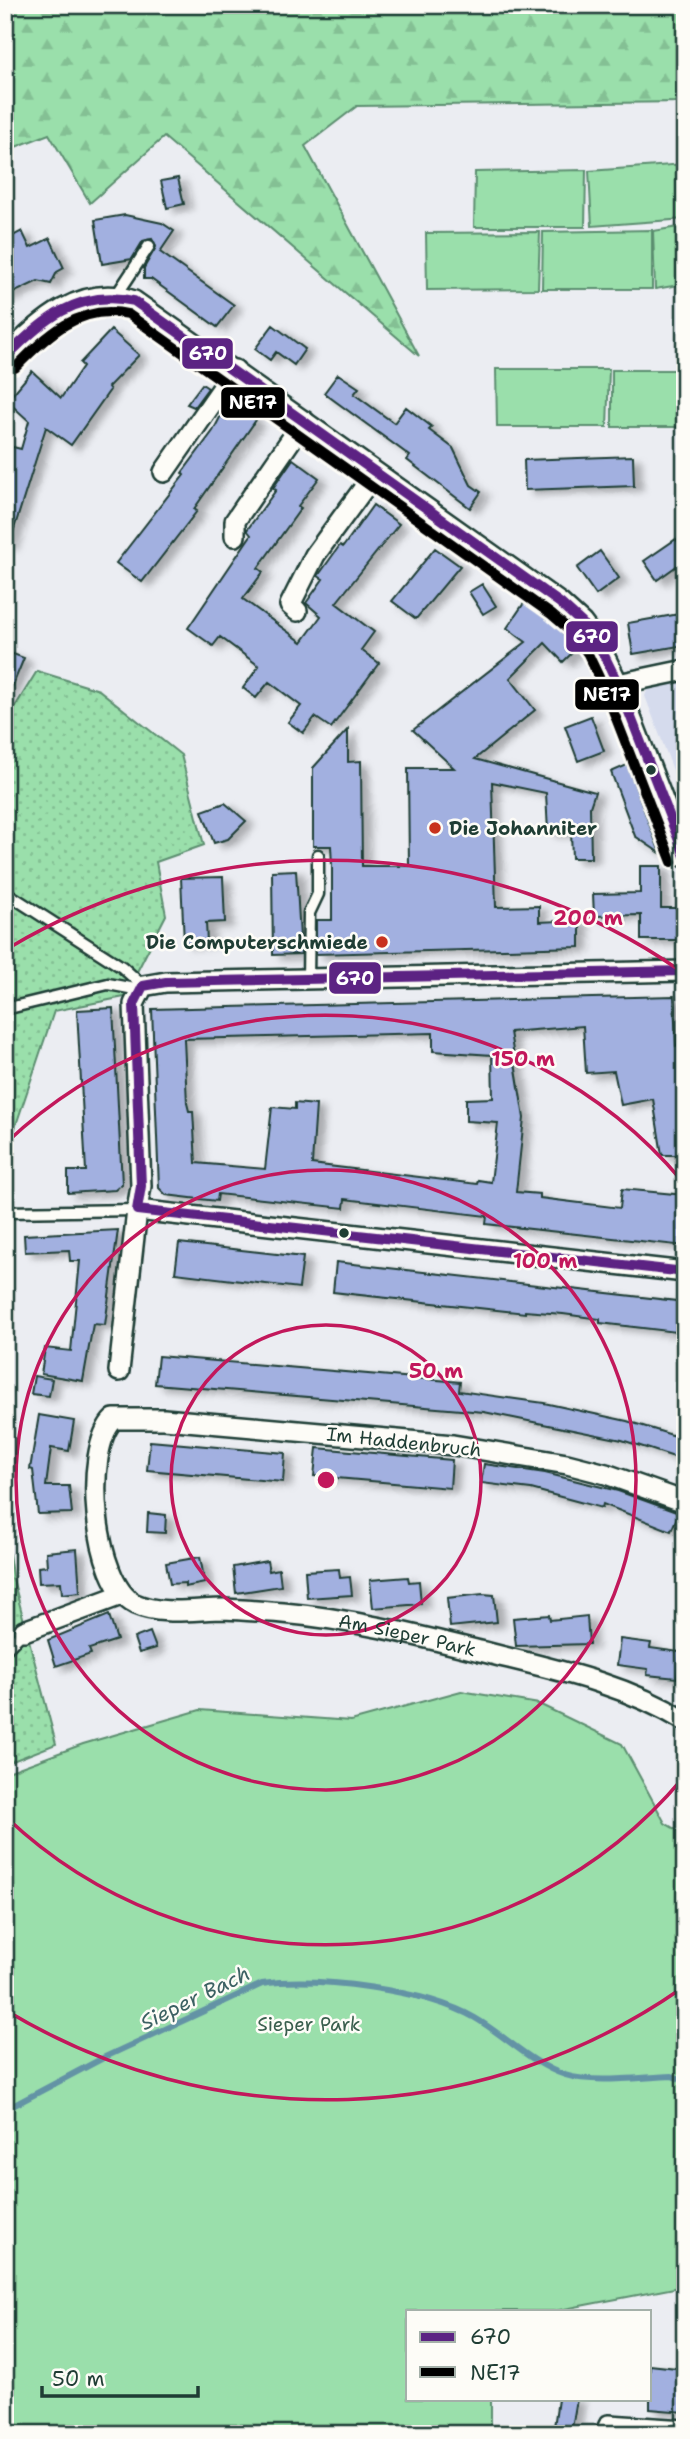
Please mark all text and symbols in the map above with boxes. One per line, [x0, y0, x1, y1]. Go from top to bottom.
line badge: 670 [181, 337, 234, 370]
text: 670 [189, 341, 227, 366]
line badge: NE17 [220, 386, 286, 419]
text: NE17 [229, 390, 277, 415]
line badge: 670 [565, 620, 619, 653]
text: 670 [573, 624, 611, 649]
line badge: NE17 [574, 678, 640, 711]
text: NE17 [583, 682, 631, 707]
unlabelled marker [644, 763, 658, 777]
place label: Die Johanniter [449, 816, 597, 841]
marker: Die Johanniter [427, 820, 443, 836]
text: 200 m [553, 904, 623, 932]
place label: Die Computerschmiede [146, 930, 368, 955]
marker: Die Computerschmiede [374, 934, 390, 950]
line badge: 670 [328, 961, 382, 995]
text: 670 [336, 966, 374, 991]
text: 150 m [491, 1045, 555, 1073]
unlabelled marker [337, 1226, 351, 1240]
text: 100 m [513, 1247, 577, 1275]
text: 50 m [409, 1357, 463, 1385]
street label: Im Haddenbruch [325, 1421, 483, 1463]
centre of rings [314, 1468, 338, 1492]
street label: Am Sieper Park [337, 1608, 479, 1662]
water label: Sieper Bach [135, 1959, 255, 2037]
park label: Sieper Park [257, 2012, 361, 2037]
legend [406, 2310, 652, 2400]
text: 670 [470, 2323, 511, 2351]
scale bar [42, 2355, 198, 2399]
text: NE17 [470, 2359, 521, 2387]
text: 50 m [52, 2365, 105, 2393]

